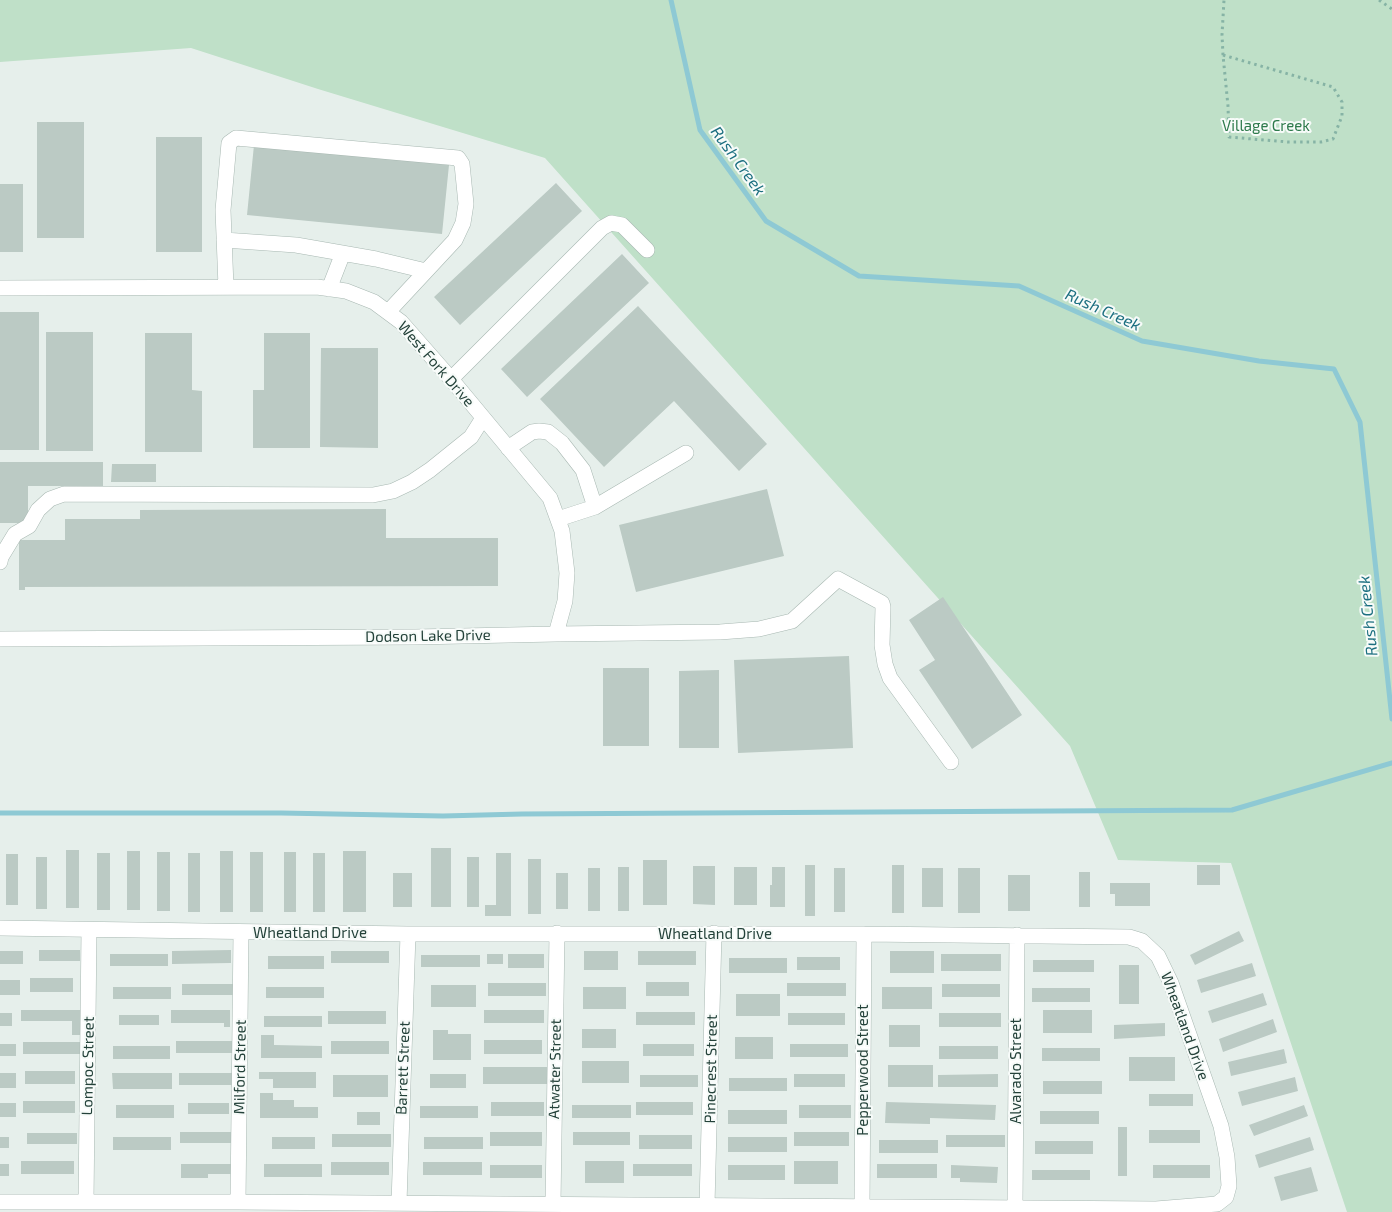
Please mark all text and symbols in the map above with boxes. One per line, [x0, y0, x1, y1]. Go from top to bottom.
park label: Village Creek [1222, 117, 1310, 135]
water label: Rush Creek [707, 123, 769, 199]
water label: Rush Creek [1062, 285, 1144, 335]
street label: West Fork Drive [394, 317, 478, 411]
water label: Rush Creek [1354, 575, 1382, 657]
street label: Dodson Lake Drive [365, 626, 491, 646]
street label: Wheatland Drive [253, 924, 367, 942]
street label: Wheatland Drive [658, 925, 772, 943]
street label: Wheatland Drive [1157, 969, 1213, 1083]
street label: Pepperwood Street [854, 1004, 872, 1136]
street label: Pinecrest Street [701, 1014, 721, 1124]
street label: Lompoc Street [78, 1016, 98, 1116]
street label: Alvarado Street [1007, 1018, 1025, 1124]
street label: Milford Street [230, 1019, 250, 1115]
street label: Atwater Street [545, 1019, 565, 1119]
street label: Barrett Street [392, 1021, 414, 1115]

